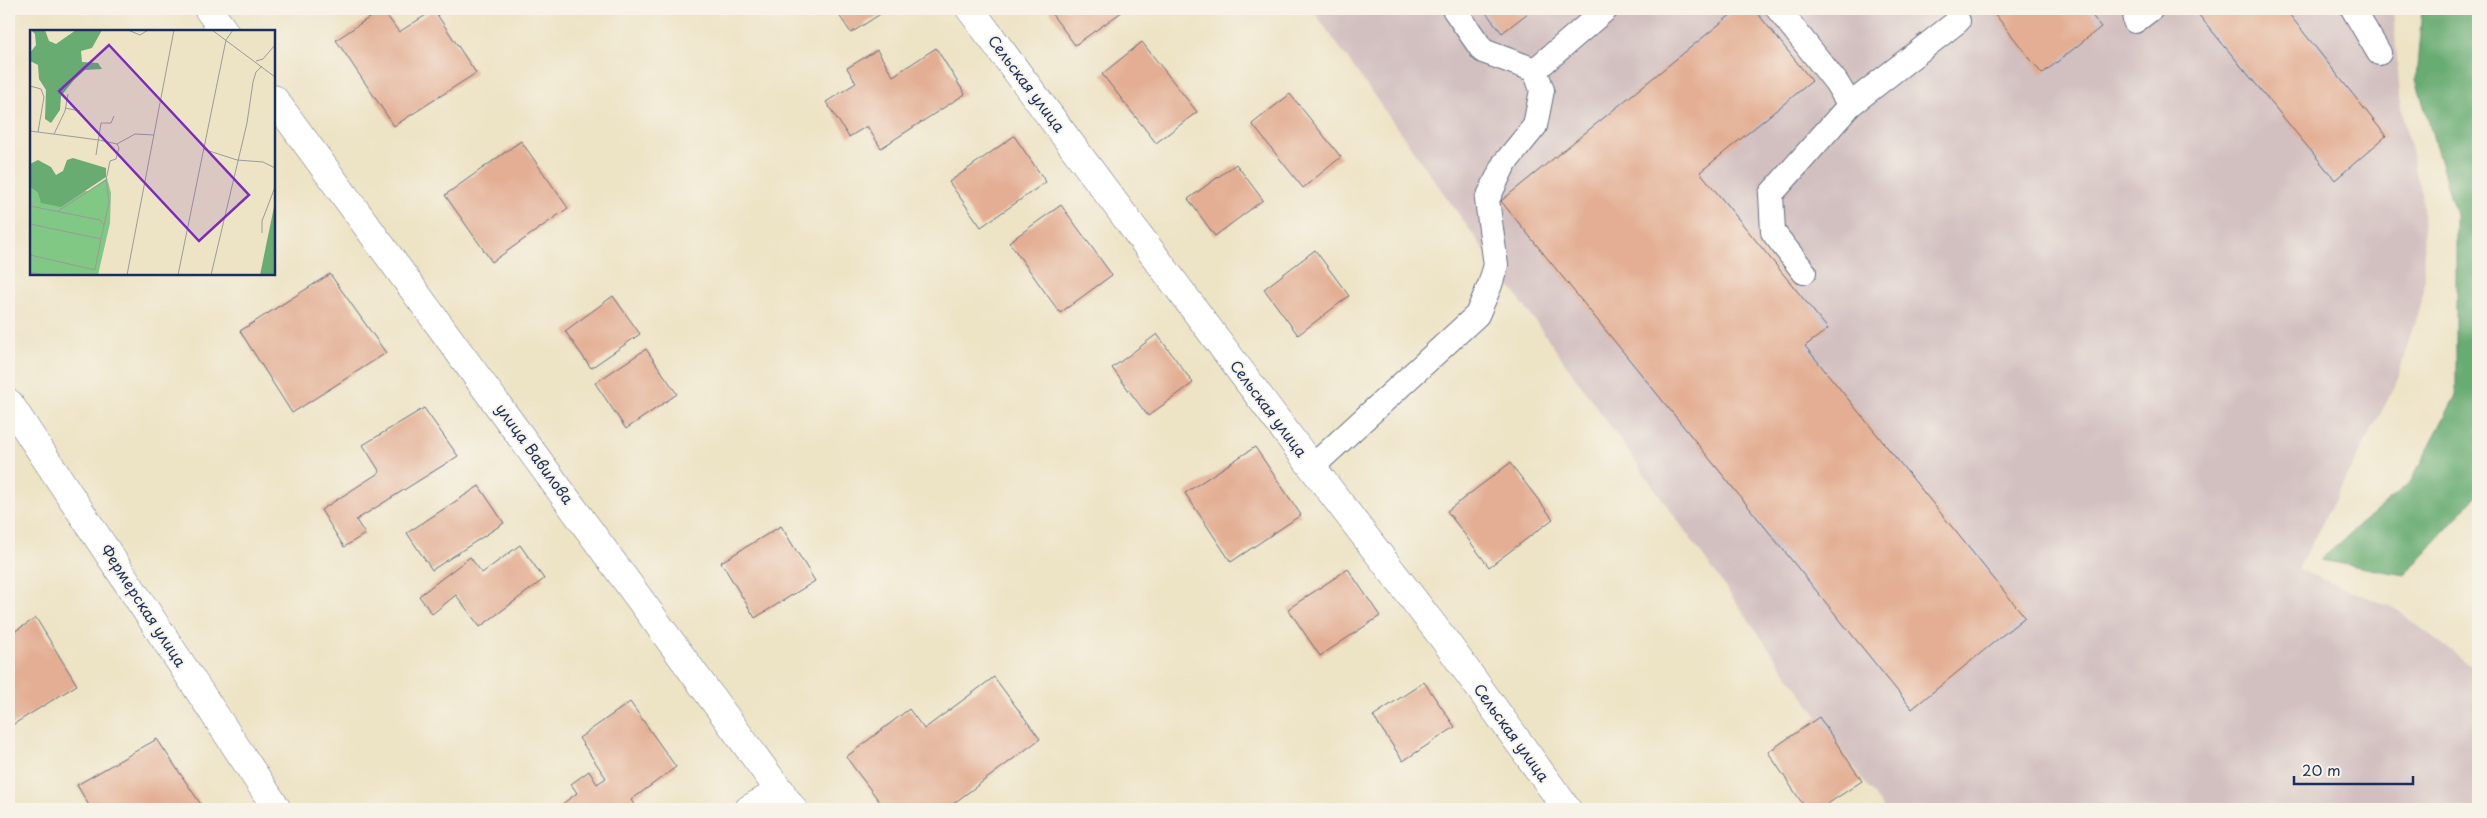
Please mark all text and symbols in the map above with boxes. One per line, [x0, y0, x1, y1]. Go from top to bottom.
inset map [30, 30, 275, 275]
street label: Сельская улица [983, 30, 1072, 137]
street label: Сельская улица [1225, 355, 1314, 462]
street label: улица Вавилова [491, 398, 580, 509]
street label: Фермерская улица [96, 539, 193, 671]
street label: Сельская улица [1469, 678, 1556, 786]
scale bar [2294, 753, 2413, 785]
text: 20 m [2302, 758, 2341, 781]

